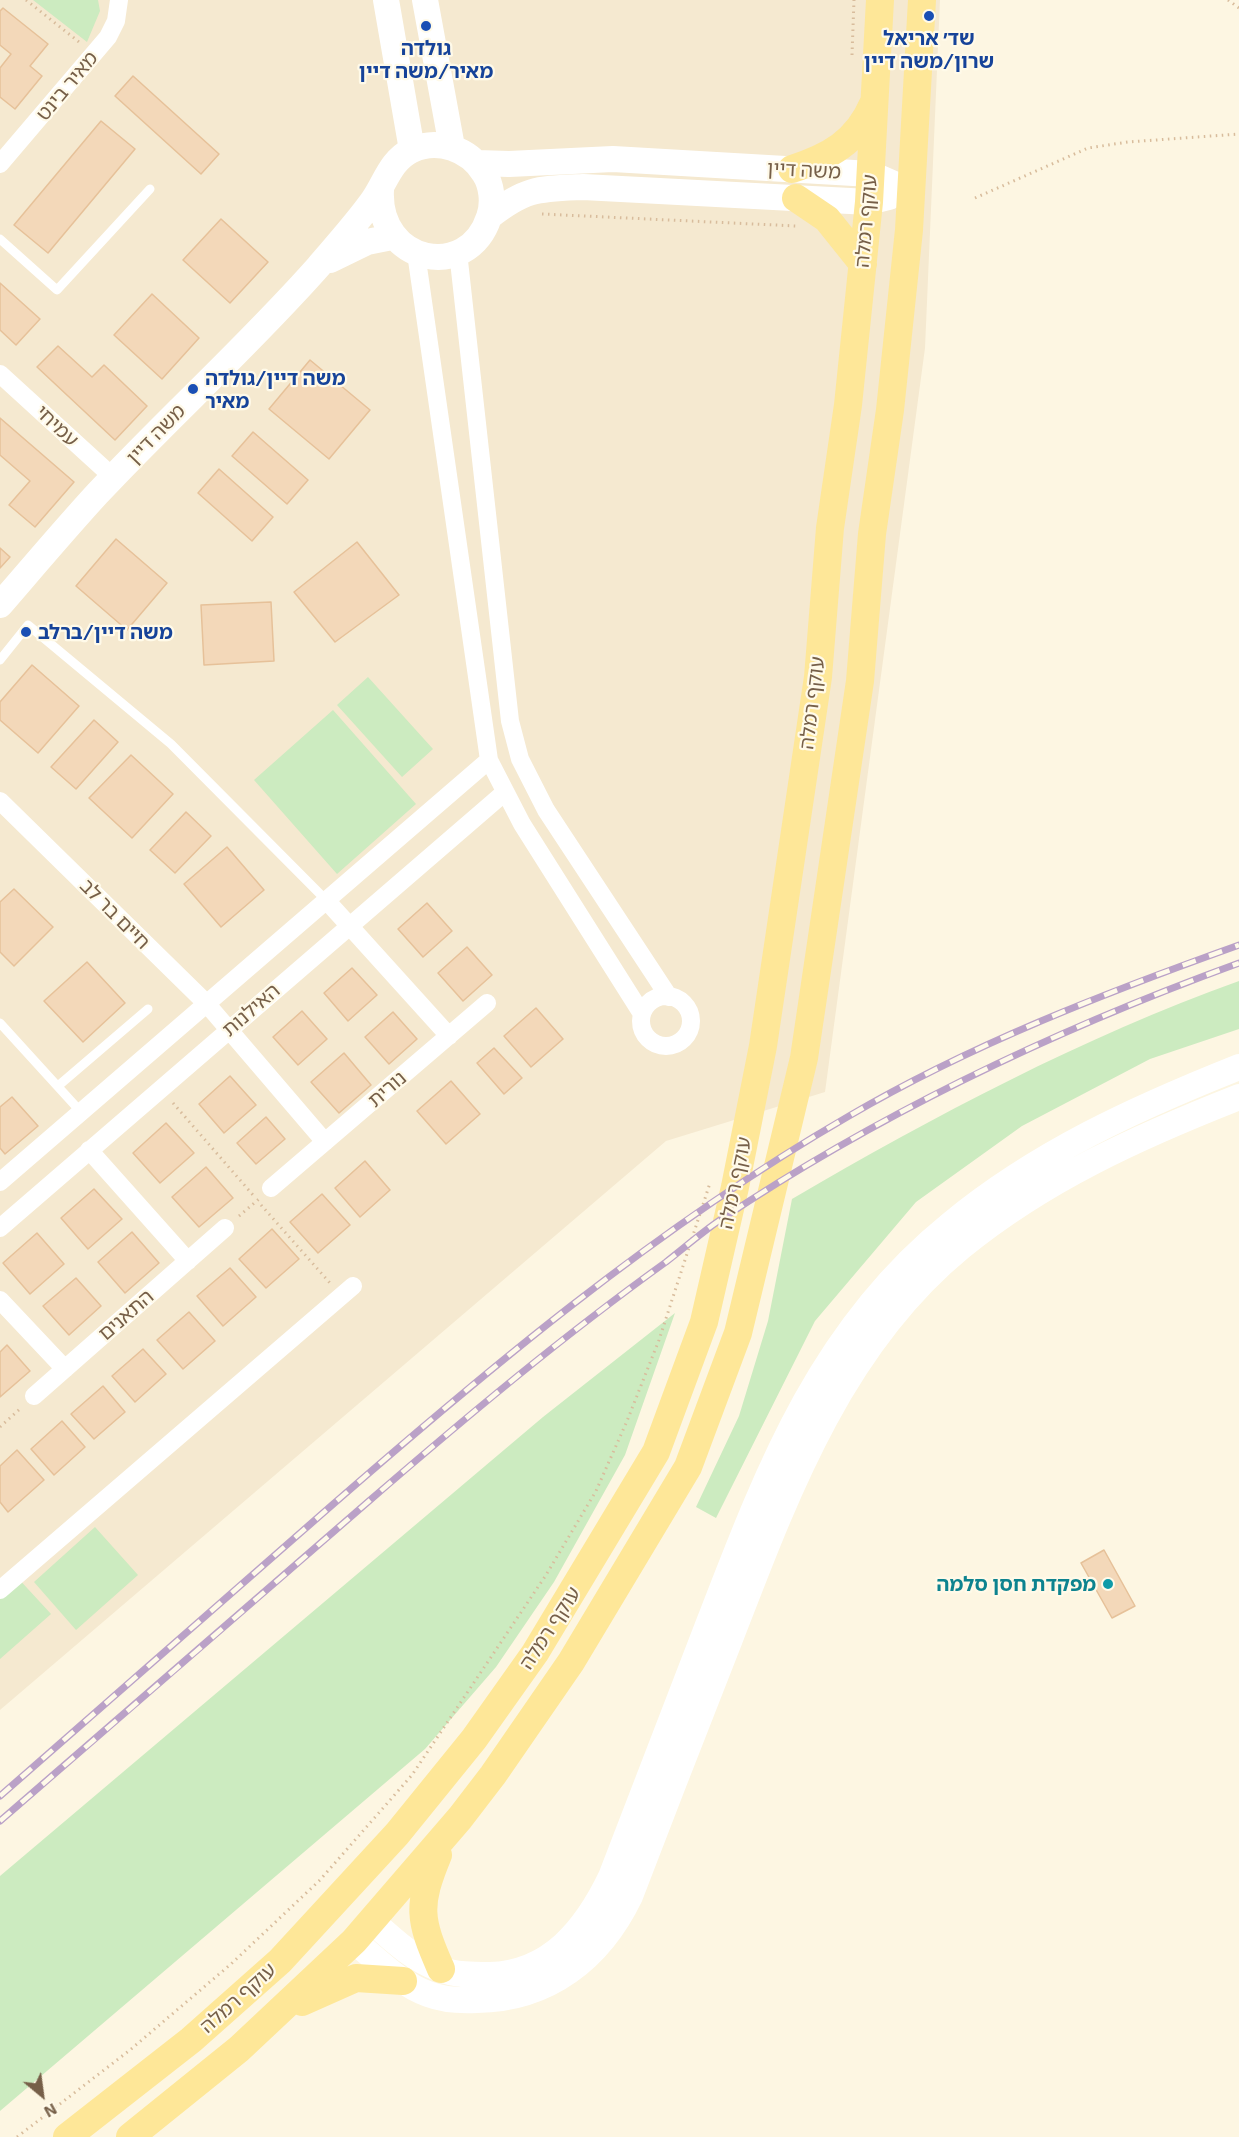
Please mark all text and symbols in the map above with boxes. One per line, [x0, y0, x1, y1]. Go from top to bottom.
marker: שד׳ אריאל שרון/משה דיין [922, 9, 936, 23]
marker: גולדה מאיר/משה דיין [419, 19, 433, 33]
place label: שד׳ אריאל שרון/משה דיין [864, 26, 994, 73]
place label: גולדה מאיר/משה דיין [359, 36, 493, 83]
street label: מאיר בינט [31, 46, 103, 126]
street label: משה דיין [766, 156, 842, 184]
street label: עוקף רמלה [850, 173, 882, 269]
place label: משה דיין/גולדה מאיר [205, 366, 345, 413]
marker: משה דיין/גולדה מאיר [186, 382, 200, 396]
street label: משה דיין [122, 399, 190, 469]
street label: עמיחי [31, 400, 83, 452]
place label: משה דיין/ברלב [38, 620, 173, 644]
marker: משה דיין/ברלב [19, 625, 33, 639]
street label: עוקף רמלה [794, 655, 830, 751]
street label: חיים בר לב [75, 874, 155, 954]
street label: האילנות [217, 978, 285, 1042]
street label: נורית [363, 1066, 411, 1112]
street label: עוקף רמלה [714, 1135, 756, 1231]
street label: התאנים [94, 1285, 158, 1345]
place label: מפקדת חסן סלמה [936, 1572, 1096, 1596]
marker: מפקדת חסן סלמה [1101, 1577, 1115, 1591]
street label: עוקף רמלה [514, 1582, 586, 1674]
street label: עוקף רמלה [195, 1958, 281, 2038]
north arrow [12, 2065, 72, 2125]
text: N [41, 2100, 61, 2122]

